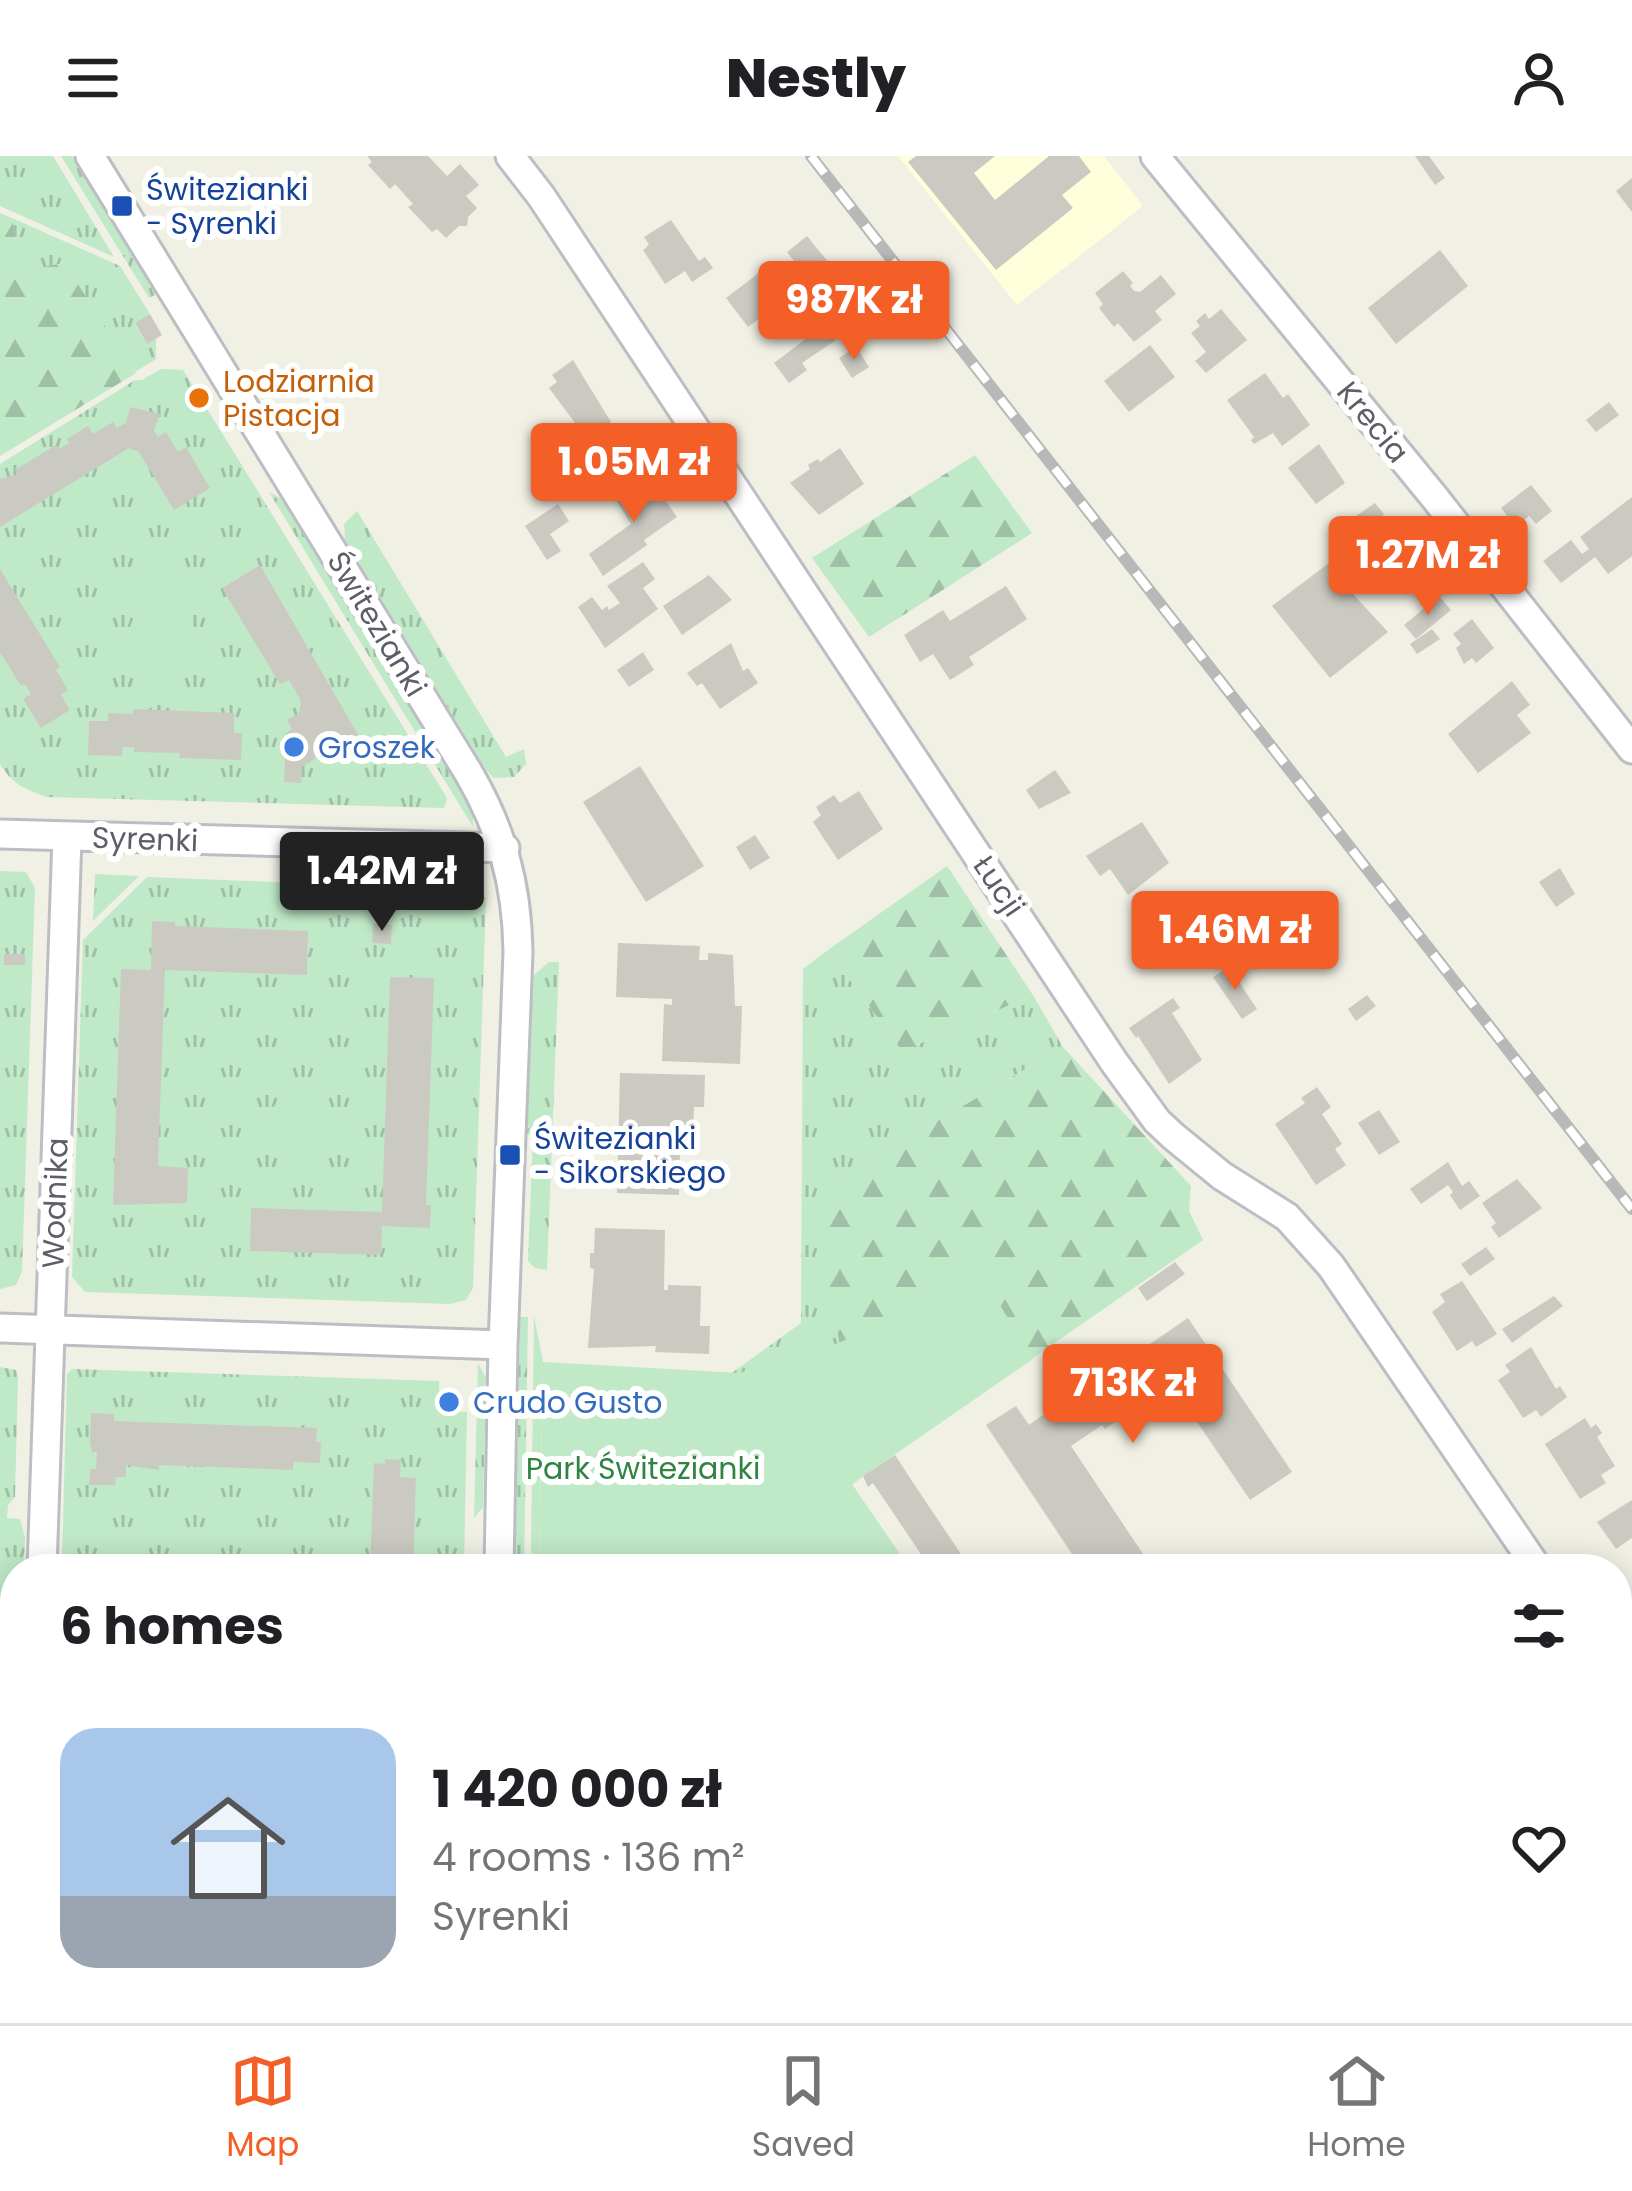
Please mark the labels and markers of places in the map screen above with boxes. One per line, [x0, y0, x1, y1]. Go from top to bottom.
place label: Świtezianki - Syrenki [146, 168, 308, 245]
marker: Świtezianki - Syrenki [109, 193, 135, 219]
pin: 987K zł [743, 261, 965, 363]
place label: Lodziarnia Pistacja [223, 360, 375, 437]
marker: Lodziarnia Pistacja [186, 385, 212, 411]
pin: 1.05M zł [510, 423, 758, 525]
pin: 1.27M zł [1304, 516, 1552, 618]
place label: Groszek [318, 726, 436, 769]
marker: Groszek [281, 734, 307, 760]
pin: 1.42M zł [258, 832, 506, 934]
pin: 1.46M zł [1111, 891, 1359, 993]
place label: Świtezianki - Sikorskiego [534, 1117, 726, 1194]
marker: Świtezianki - Sikorskiego [497, 1142, 523, 1168]
pin: 713K zł [1022, 1344, 1244, 1446]
place label: Crudo Gusto [473, 1381, 662, 1424]
marker: Crudo Gusto [436, 1389, 462, 1415]

